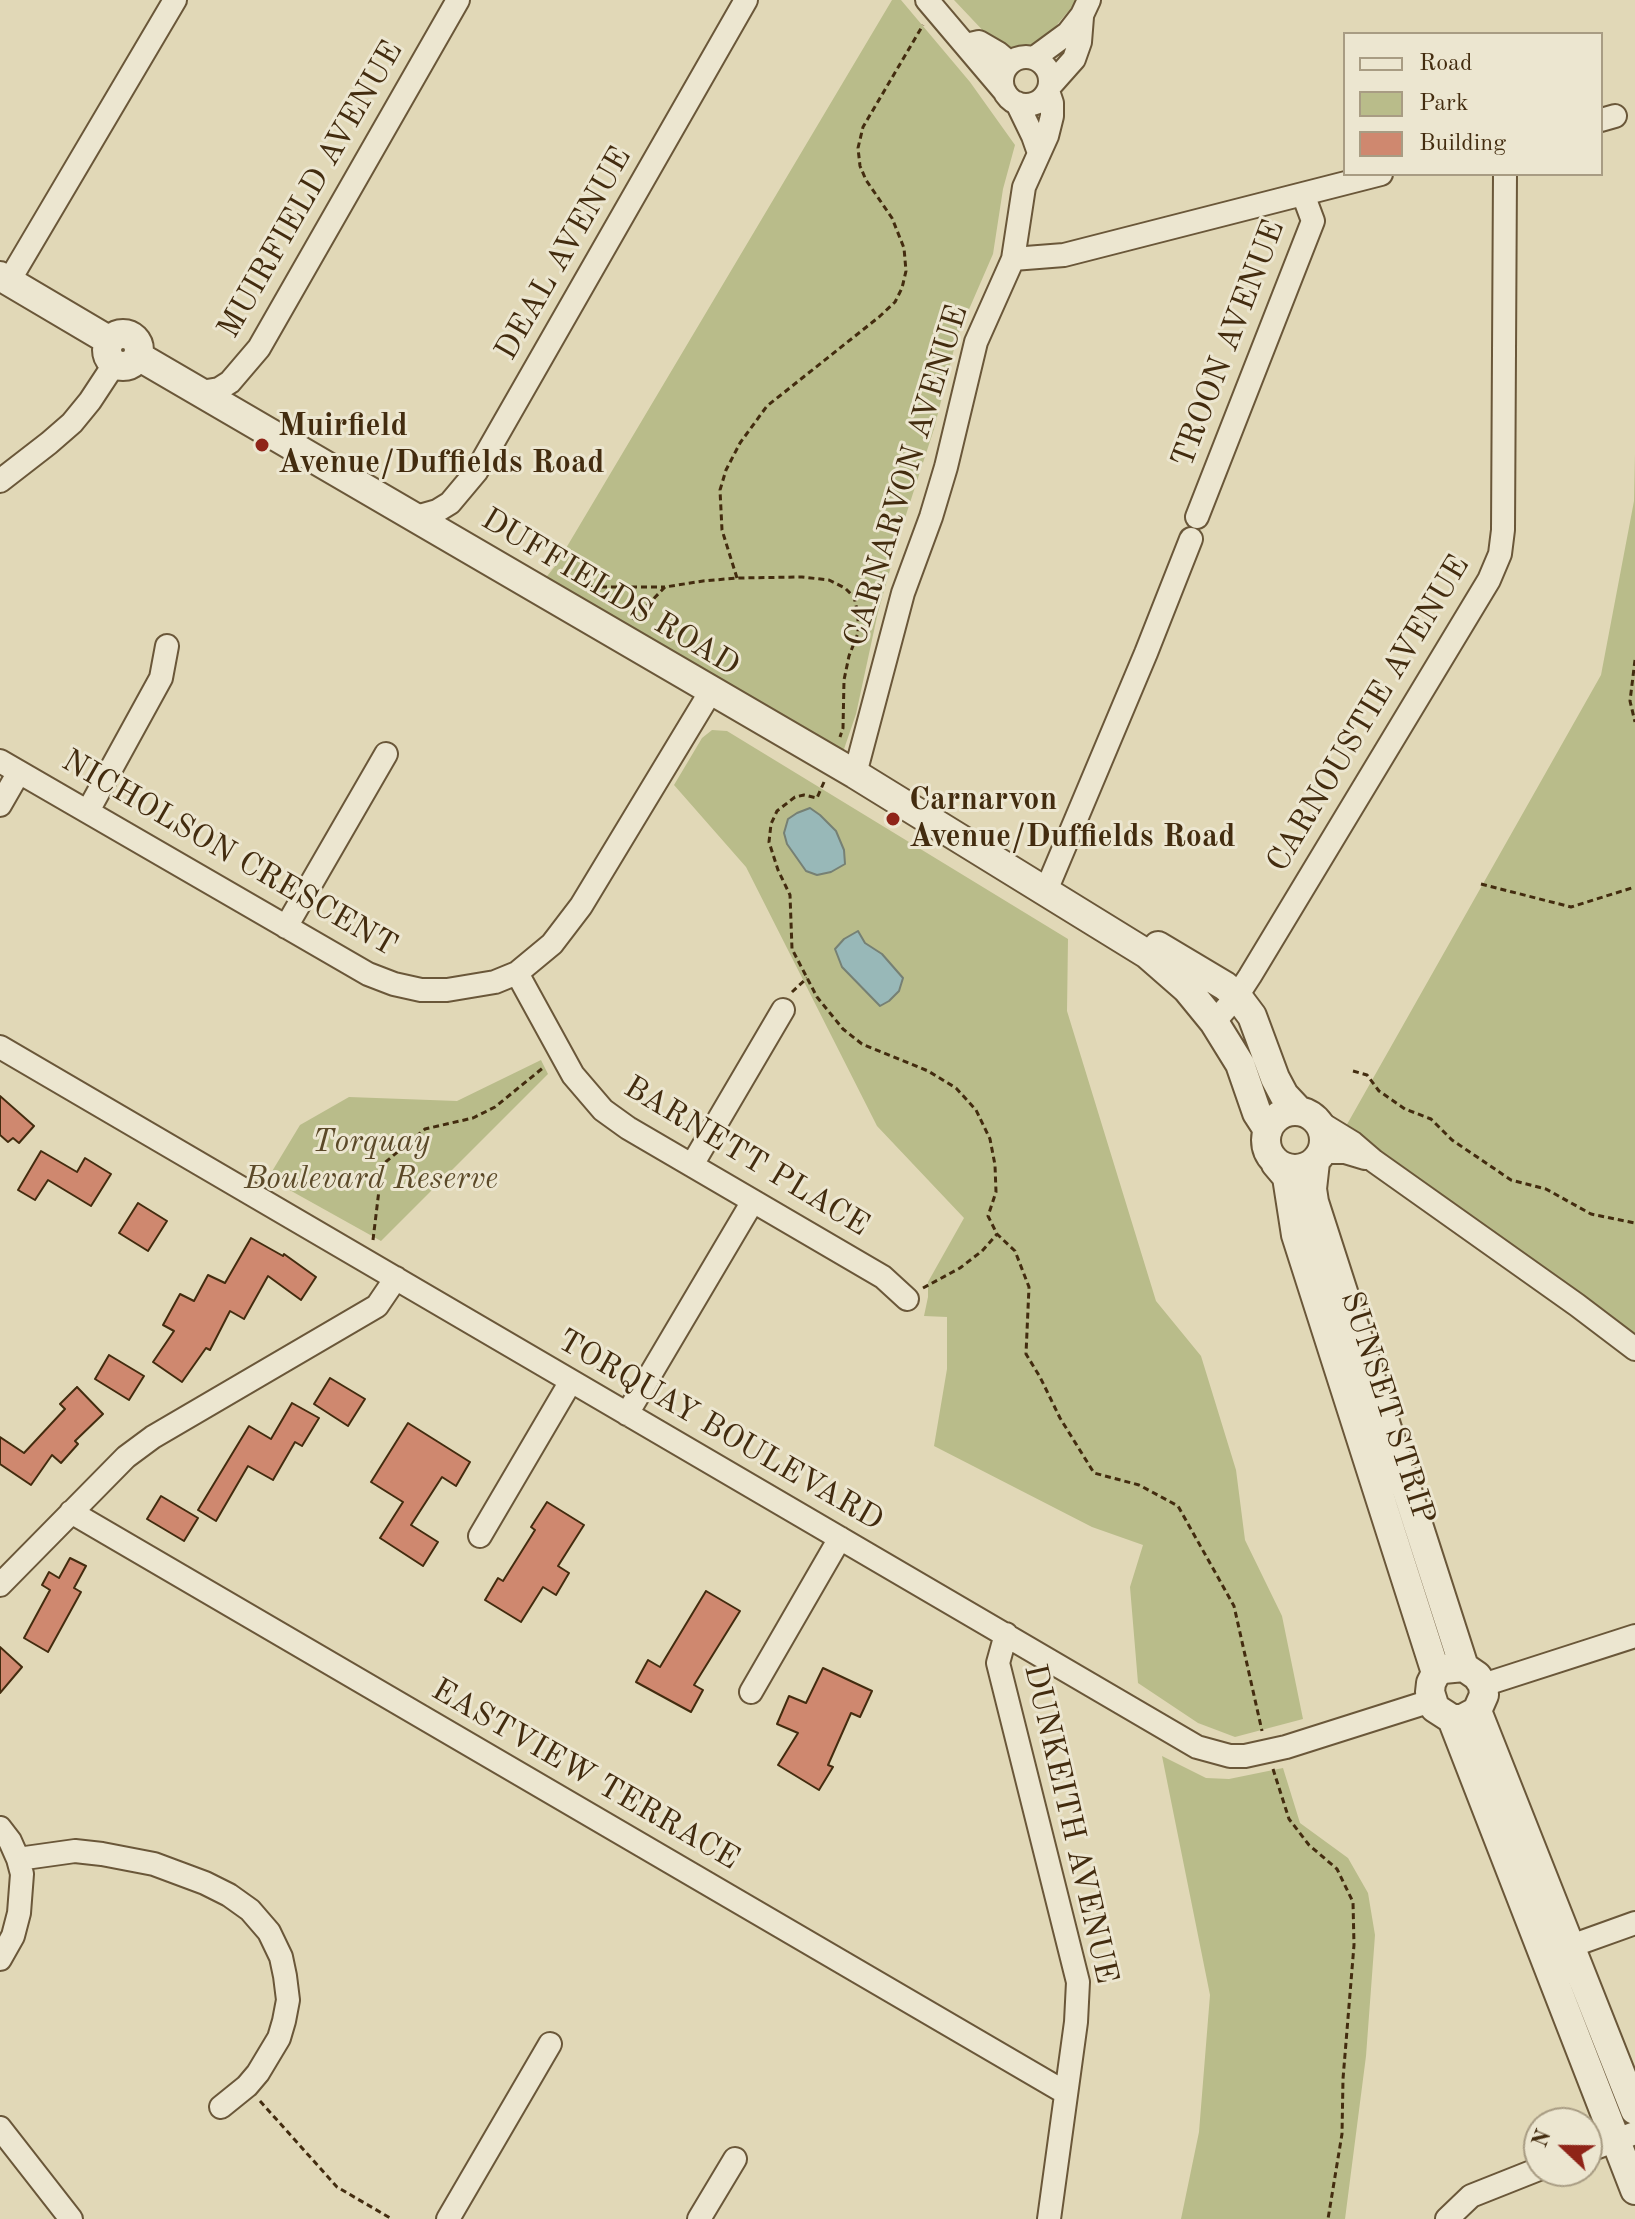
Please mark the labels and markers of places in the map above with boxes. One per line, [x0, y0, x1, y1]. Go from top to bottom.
place label: Muirfield Avenue/Duffields Road [278, 408, 604, 483]
marker: Muirfield Avenue/Duffields Road [253, 436, 271, 454]
place label: Carnarvon Avenue/Duffields Road [909, 782, 1235, 857]
marker: Carnarvon Avenue/Duffields Road [884, 810, 902, 828]

